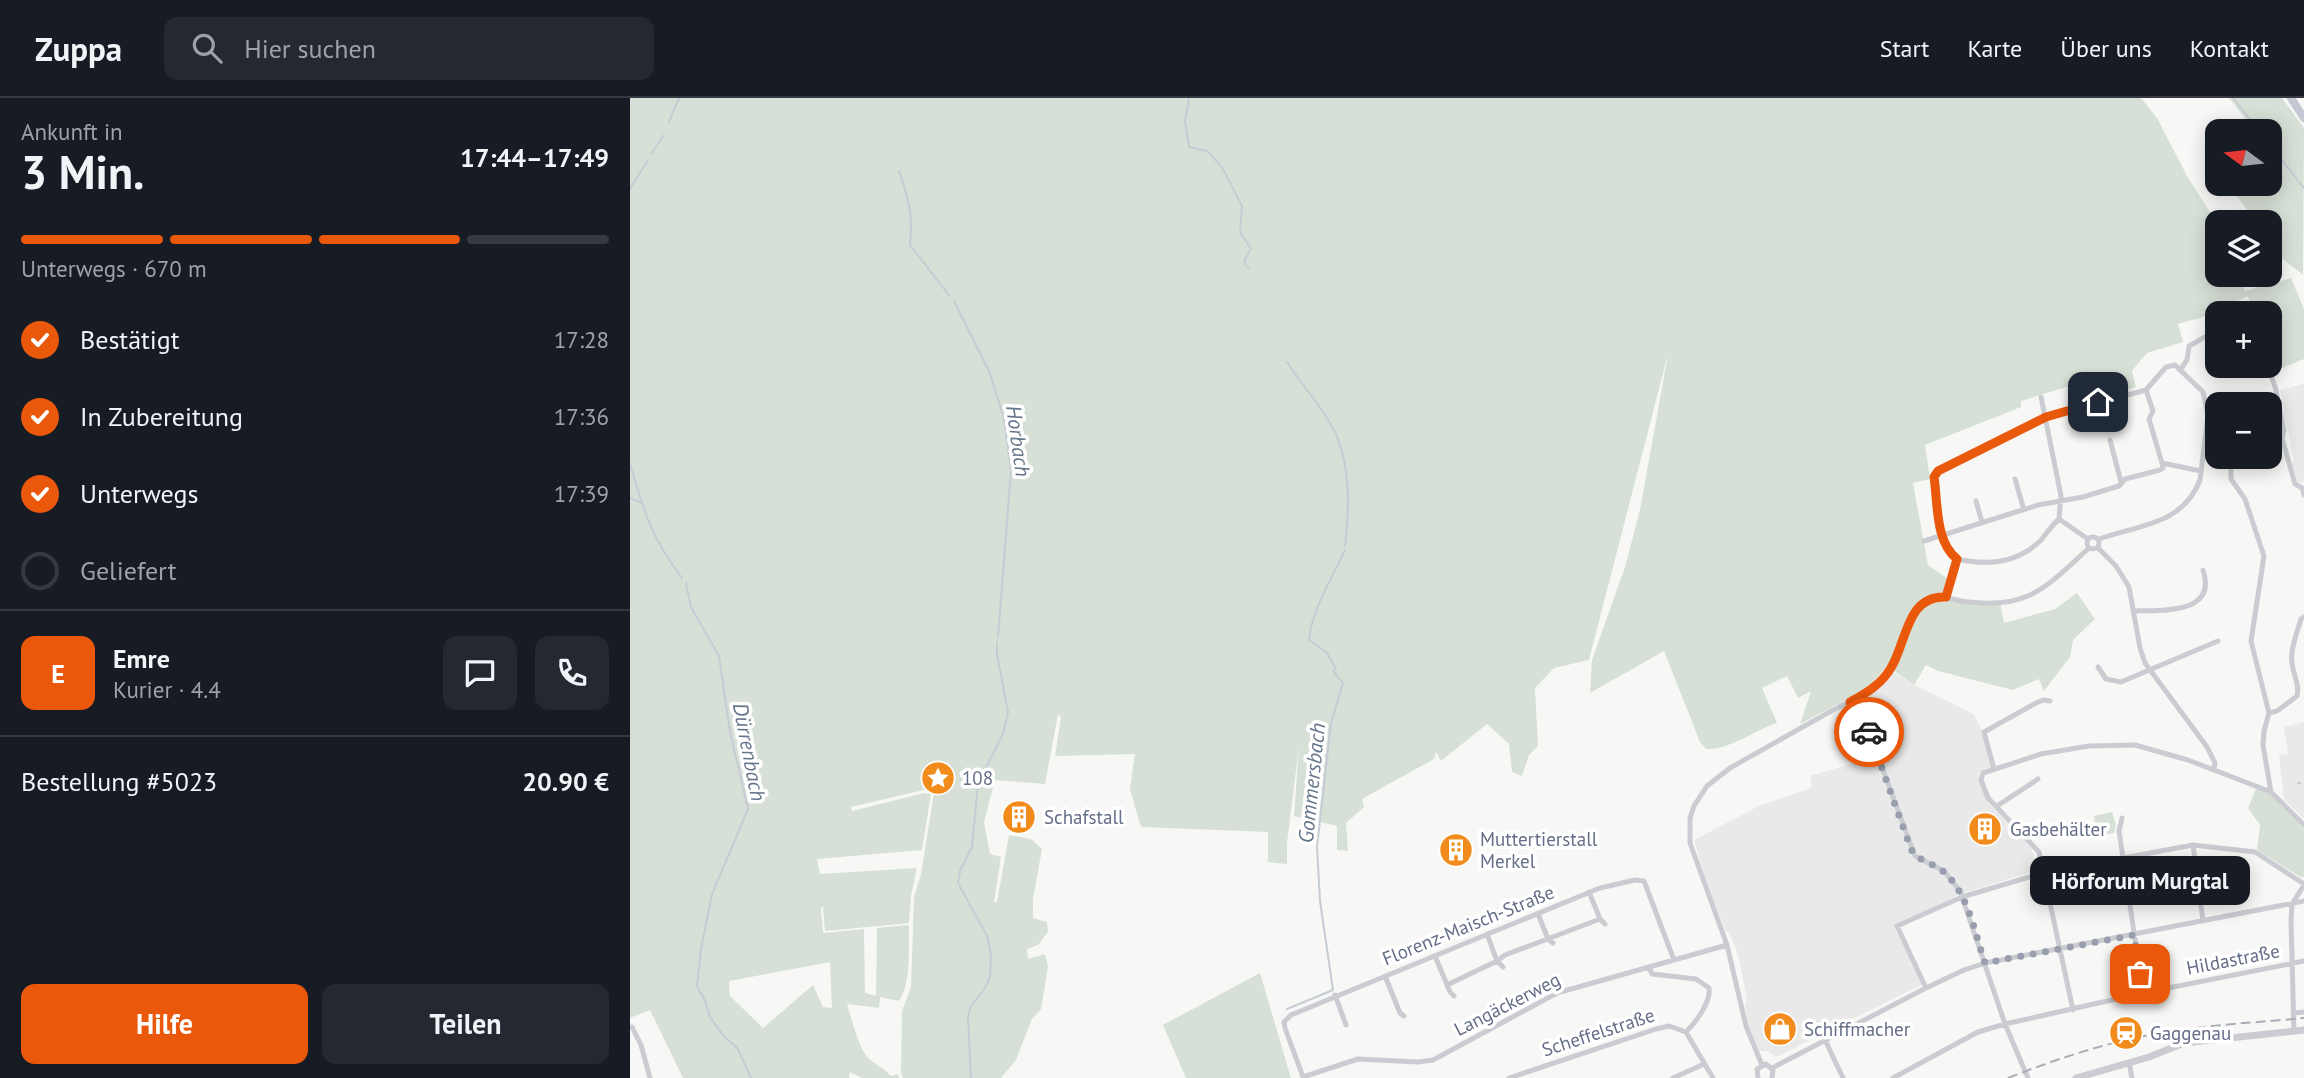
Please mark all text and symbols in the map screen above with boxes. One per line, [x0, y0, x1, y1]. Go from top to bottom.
search box [164, 17, 654, 80]
text: Zuppa [35, 27, 122, 70]
icon: search [188, 29, 226, 67]
text: Hier suchen [244, 32, 376, 65]
text: Start [1880, 33, 1929, 64]
text: Karte [1967, 33, 2022, 64]
text: Über uns [2060, 33, 2152, 64]
text: Kontakt [2190, 33, 2269, 64]
text: Ankunft in [21, 117, 123, 146]
north arrow [2205, 119, 2282, 196]
map controls [2205, 119, 2282, 469]
text: 17:44–17:49 [460, 141, 609, 174]
text: 3 Min. [21, 142, 144, 202]
button: layers [2205, 210, 2282, 287]
text: Unterwegs · 670 m [21, 254, 207, 283]
button: + [2205, 301, 2282, 378]
icon: check [21, 321, 59, 359]
text: Bestätigt [80, 323, 180, 356]
text: 17:28 [554, 325, 609, 354]
pin [2068, 372, 2128, 432]
icon: home [2079, 383, 2117, 421]
button: − [2205, 392, 2282, 469]
icon: check [21, 398, 59, 436]
text: In Zubereitung [80, 400, 243, 433]
text: 17:36 [554, 402, 609, 431]
water label: Horbach [1000, 403, 1037, 478]
icon: check [21, 475, 59, 513]
text: Unterwegs [80, 477, 198, 510]
text: 17:39 [554, 479, 609, 508]
text: Geliefert [80, 554, 177, 587]
button: chat [443, 636, 517, 710]
button: phone [535, 636, 609, 710]
text: Emre [113, 642, 170, 675]
text: E [51, 657, 65, 690]
text: Kurier · 4.4 [113, 675, 221, 704]
courier [1834, 697, 1904, 767]
water label: Dürrenbach [727, 701, 772, 803]
icon: car [1850, 713, 1888, 751]
water label: Gommersbach [1292, 721, 1331, 844]
place icon: 108 [919, 759, 957, 797]
text: Bestellung #5023 [21, 765, 217, 798]
text: 20.90 € [522, 765, 609, 798]
place label: 108 [962, 766, 993, 790]
building icon: Schafstall [1000, 798, 1038, 836]
place label: Schafstall [1044, 805, 1124, 829]
building icon: Gasbehälter [1966, 810, 2004, 848]
place label: Gasbehälter [2010, 817, 2107, 841]
place label: Muttertierstall Merkel [1480, 827, 1598, 873]
building icon: Muttertierstall Merkel [1437, 831, 1475, 869]
callout: Hörforum Murgtal [2030, 855, 2250, 904]
text: Hörforum Murgtal [2051, 866, 2229, 895]
street label: Florenz-Maisch-Straße [1379, 880, 1557, 970]
street label: Hildastraße [2184, 938, 2282, 980]
pin [2110, 944, 2170, 1004]
icon: bag [2121, 955, 2159, 993]
street label: Langäckerweg [1450, 967, 1564, 1041]
button: Hilfe [21, 984, 308, 1064]
button: Teilen [322, 984, 609, 1064]
street label: Scheffelstraße [1539, 1003, 1657, 1061]
shop icon: Schiffmacher [1761, 1010, 1799, 1048]
station icon: Gaggenau [2107, 1014, 2145, 1052]
place label: Schiffmacher [1804, 1017, 1911, 1041]
place label: Gaggenau [2150, 1021, 2231, 1045]

